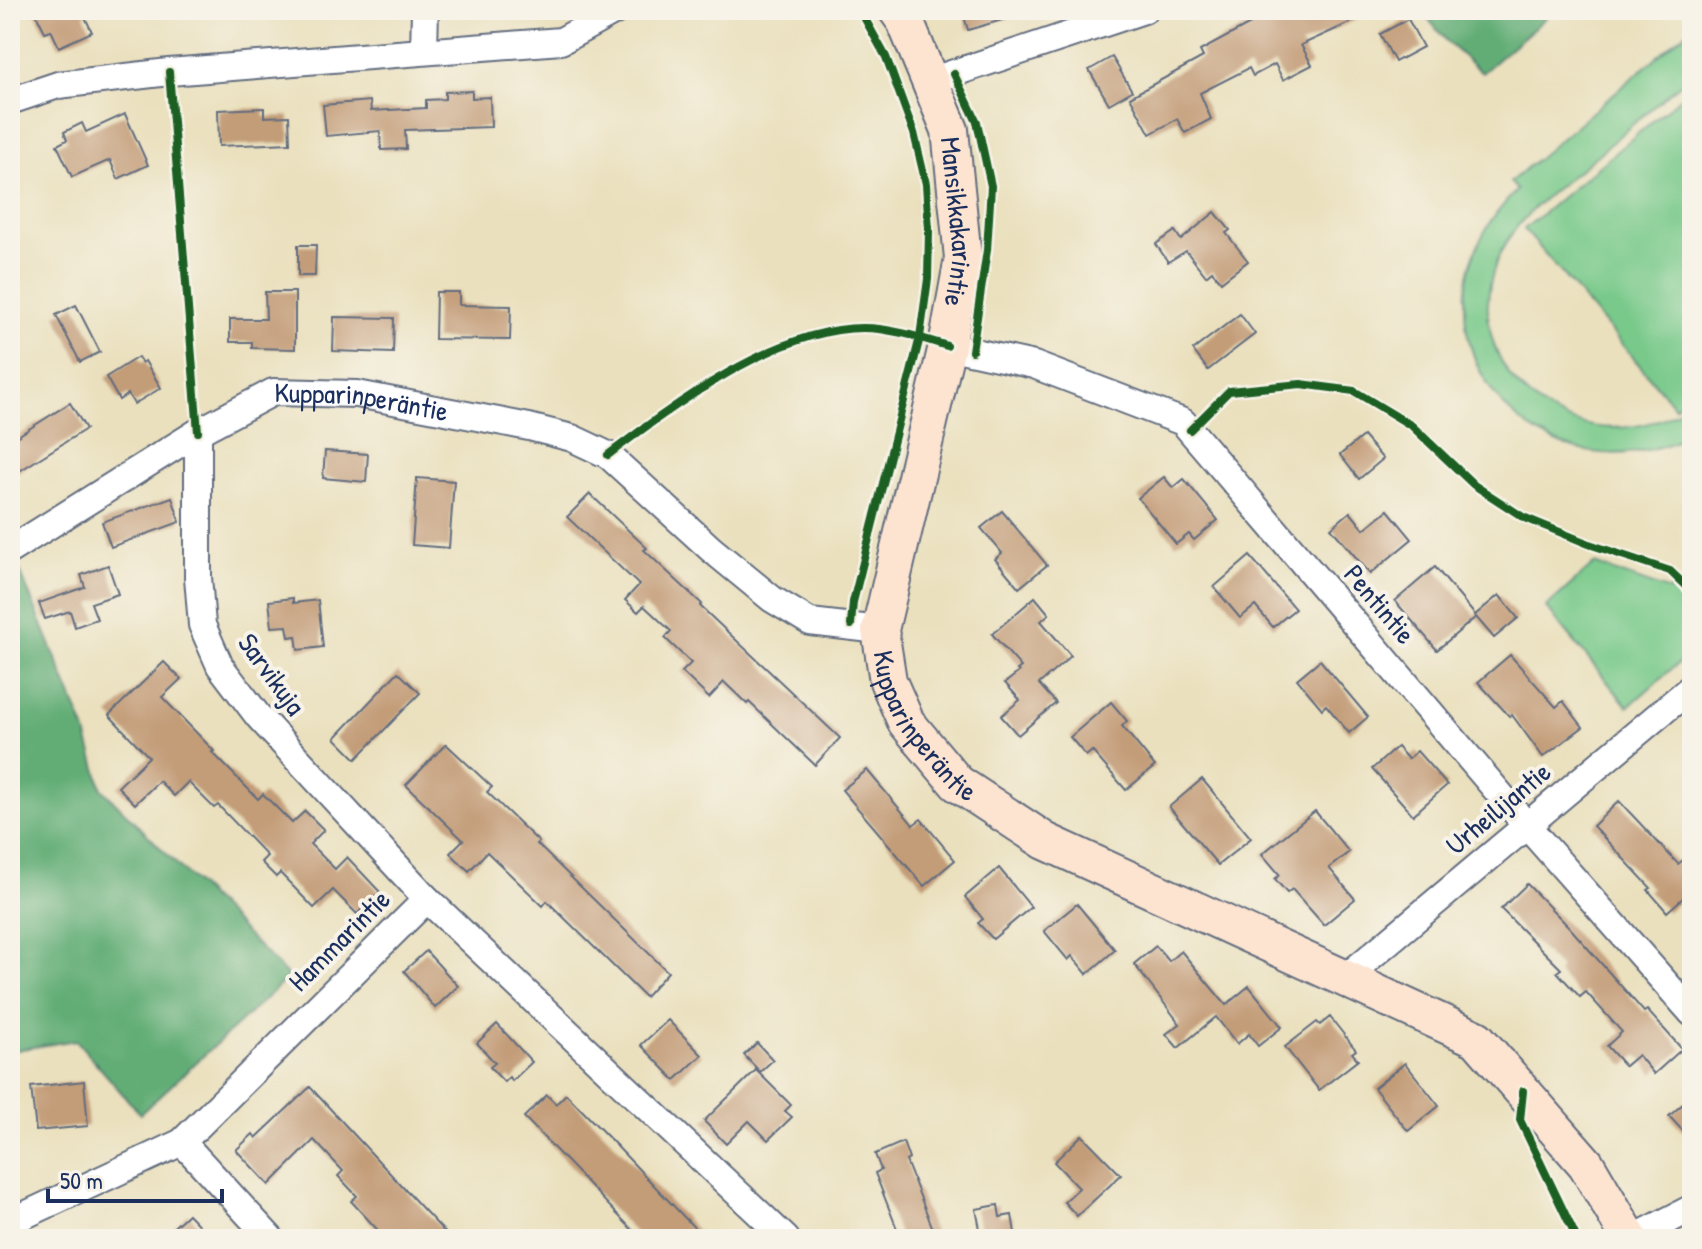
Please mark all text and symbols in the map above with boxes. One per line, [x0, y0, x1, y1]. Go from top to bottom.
street label: Mansikkakarintie [932, 135, 982, 310]
street label: Kupparinperäntie [274, 373, 452, 430]
street label: Pentintie [1336, 556, 1424, 652]
street label: Sarvikuja [229, 625, 315, 723]
street label: Kupparinperäntie [864, 648, 984, 810]
street label: Urheilijantie [1437, 753, 1559, 863]
street label: Hammarintie [280, 881, 398, 999]
scale bar [48, 1153, 222, 1203]
text: 50 m [60, 1164, 103, 1196]

